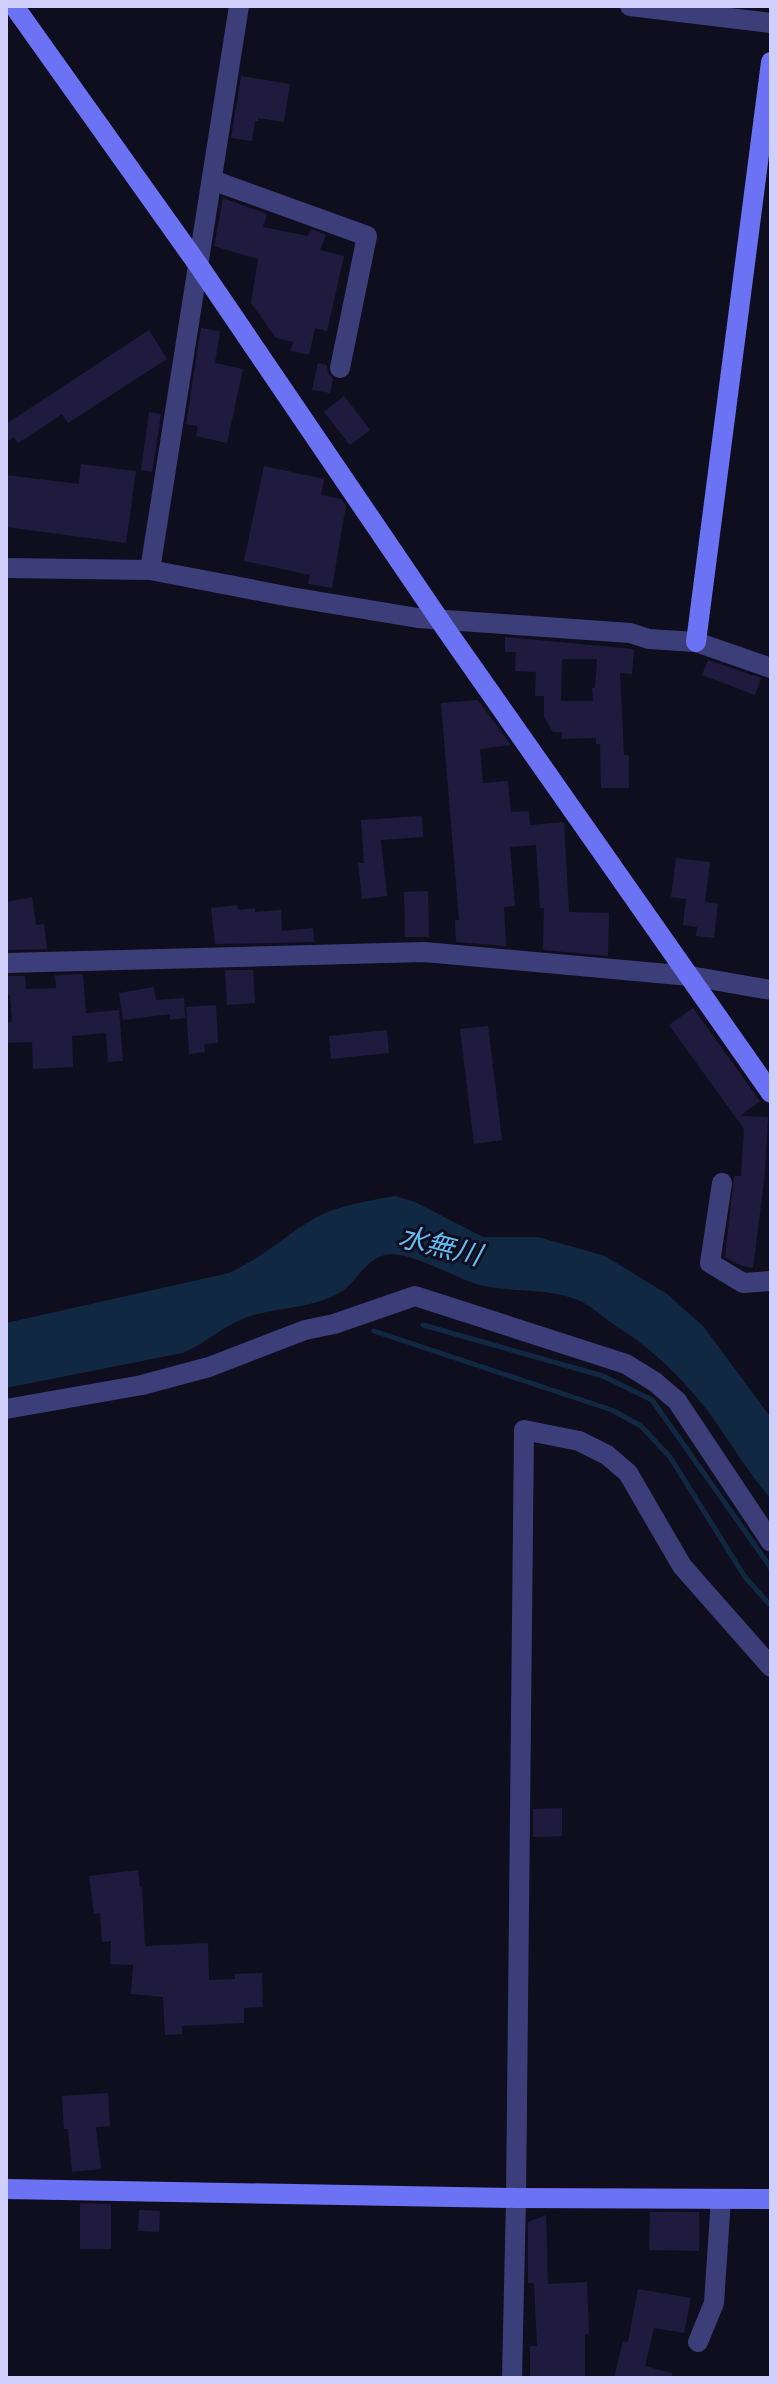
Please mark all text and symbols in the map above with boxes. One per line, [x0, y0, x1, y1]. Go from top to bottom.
water label: 水無川 [395, 1220, 488, 1273]

